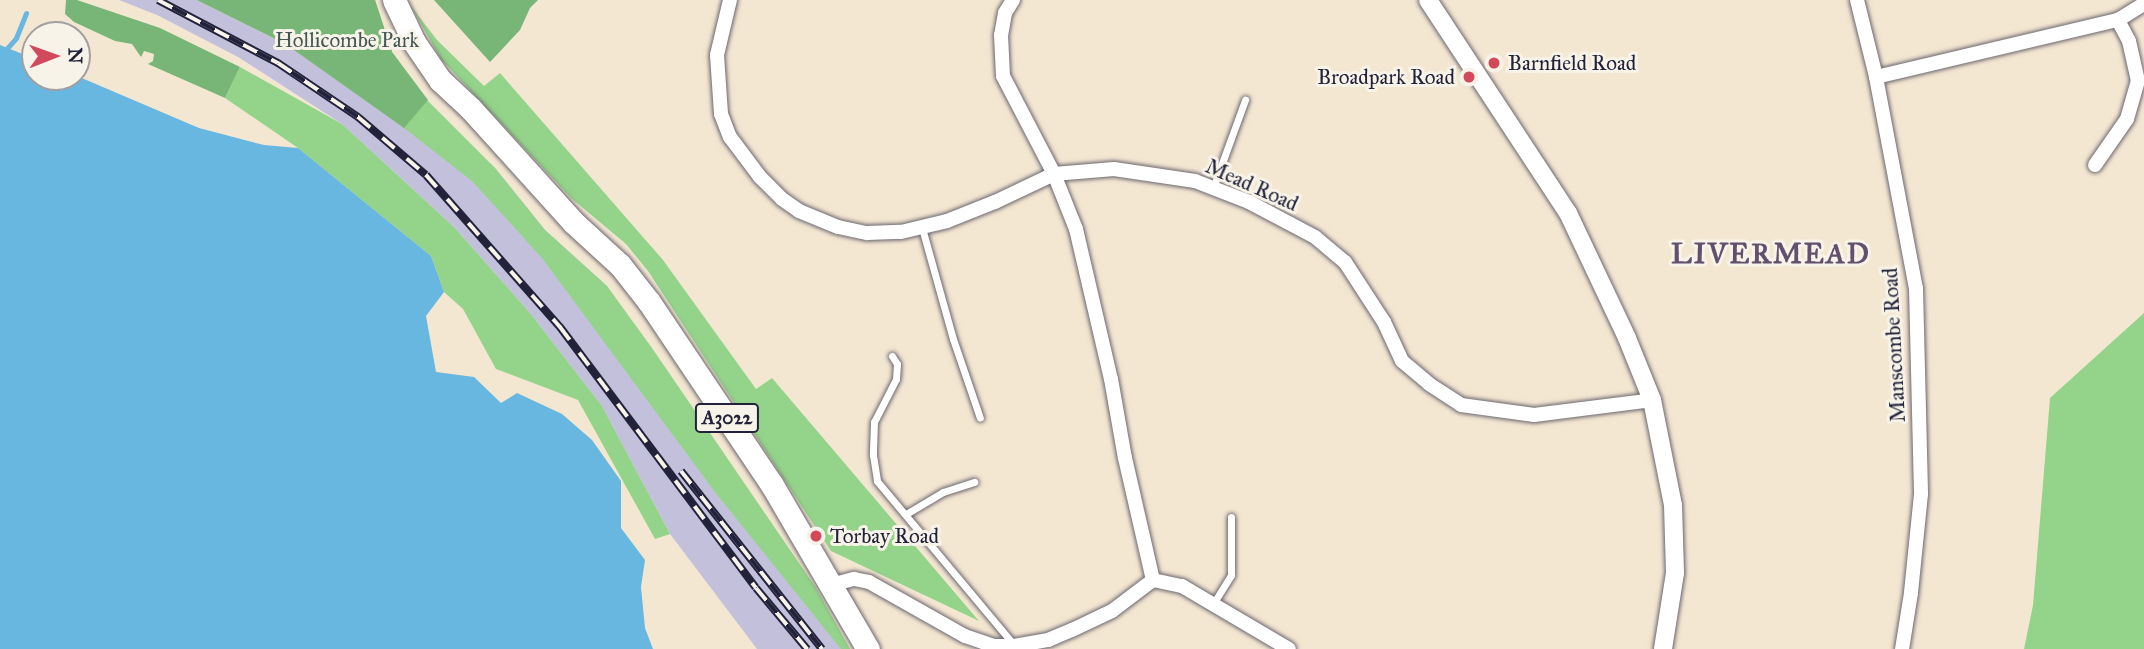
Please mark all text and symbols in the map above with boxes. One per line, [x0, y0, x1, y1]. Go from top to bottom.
north arrow [21, 21, 91, 91]
park label: Hollicombe Park [275, 27, 419, 53]
text: N [64, 47, 87, 64]
place label: Barnfield Road [1508, 50, 1636, 76]
marker: Barnfield Road [1486, 55, 1502, 71]
place label: Broadpark Road [1317, 64, 1455, 90]
marker: Broadpark Road [1461, 69, 1477, 85]
street label: Mead Road [1202, 153, 1302, 217]
district label: LIVERMEAD [1672, 237, 1870, 271]
street label: Manscombe Road [1877, 267, 1911, 423]
road number: A3022 [694, 402, 760, 434]
place label: Torbay Road [830, 523, 939, 549]
marker: Torbay Road [808, 528, 824, 544]

